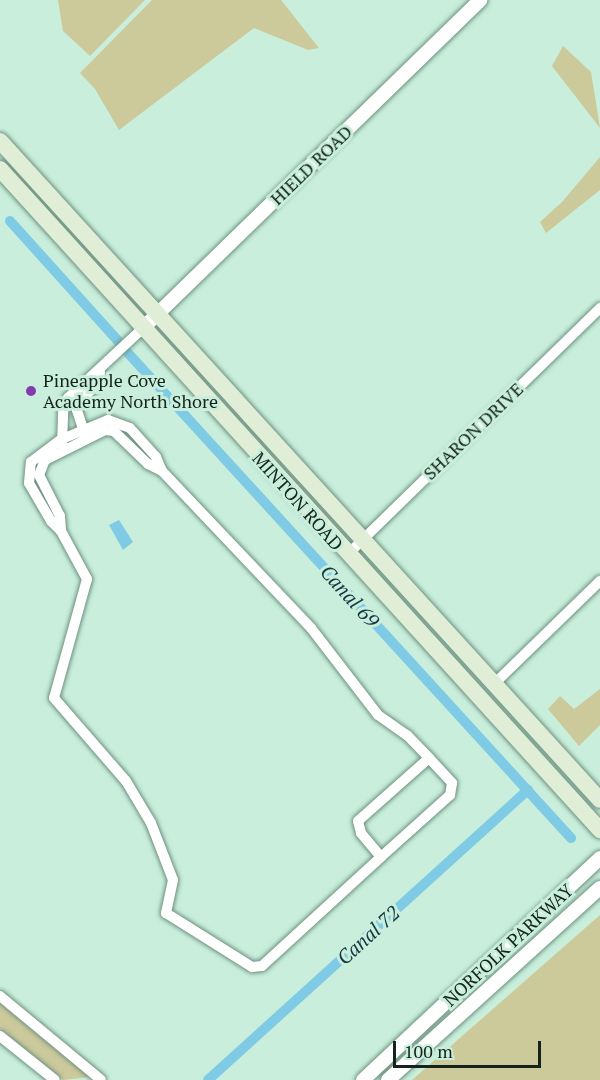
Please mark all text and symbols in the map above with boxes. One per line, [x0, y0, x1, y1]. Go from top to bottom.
street label: HIELD ROAD [266, 121, 356, 209]
place label: Pineapple Cove Academy North Shore [43, 370, 218, 412]
street label: SHARON DRIVE [419, 378, 527, 484]
marker: Pineapple Cove Academy North Shore [24, 384, 38, 398]
street label: MINTON ROAD [248, 447, 348, 555]
water label: Canal 69 [316, 560, 384, 632]
street label: NORFOLK PARKWAY [439, 879, 577, 1011]
water label: Canal 72 [332, 901, 404, 969]
scale bar [396, 1029, 544, 1067]
text: 100 m [404, 1039, 453, 1063]

